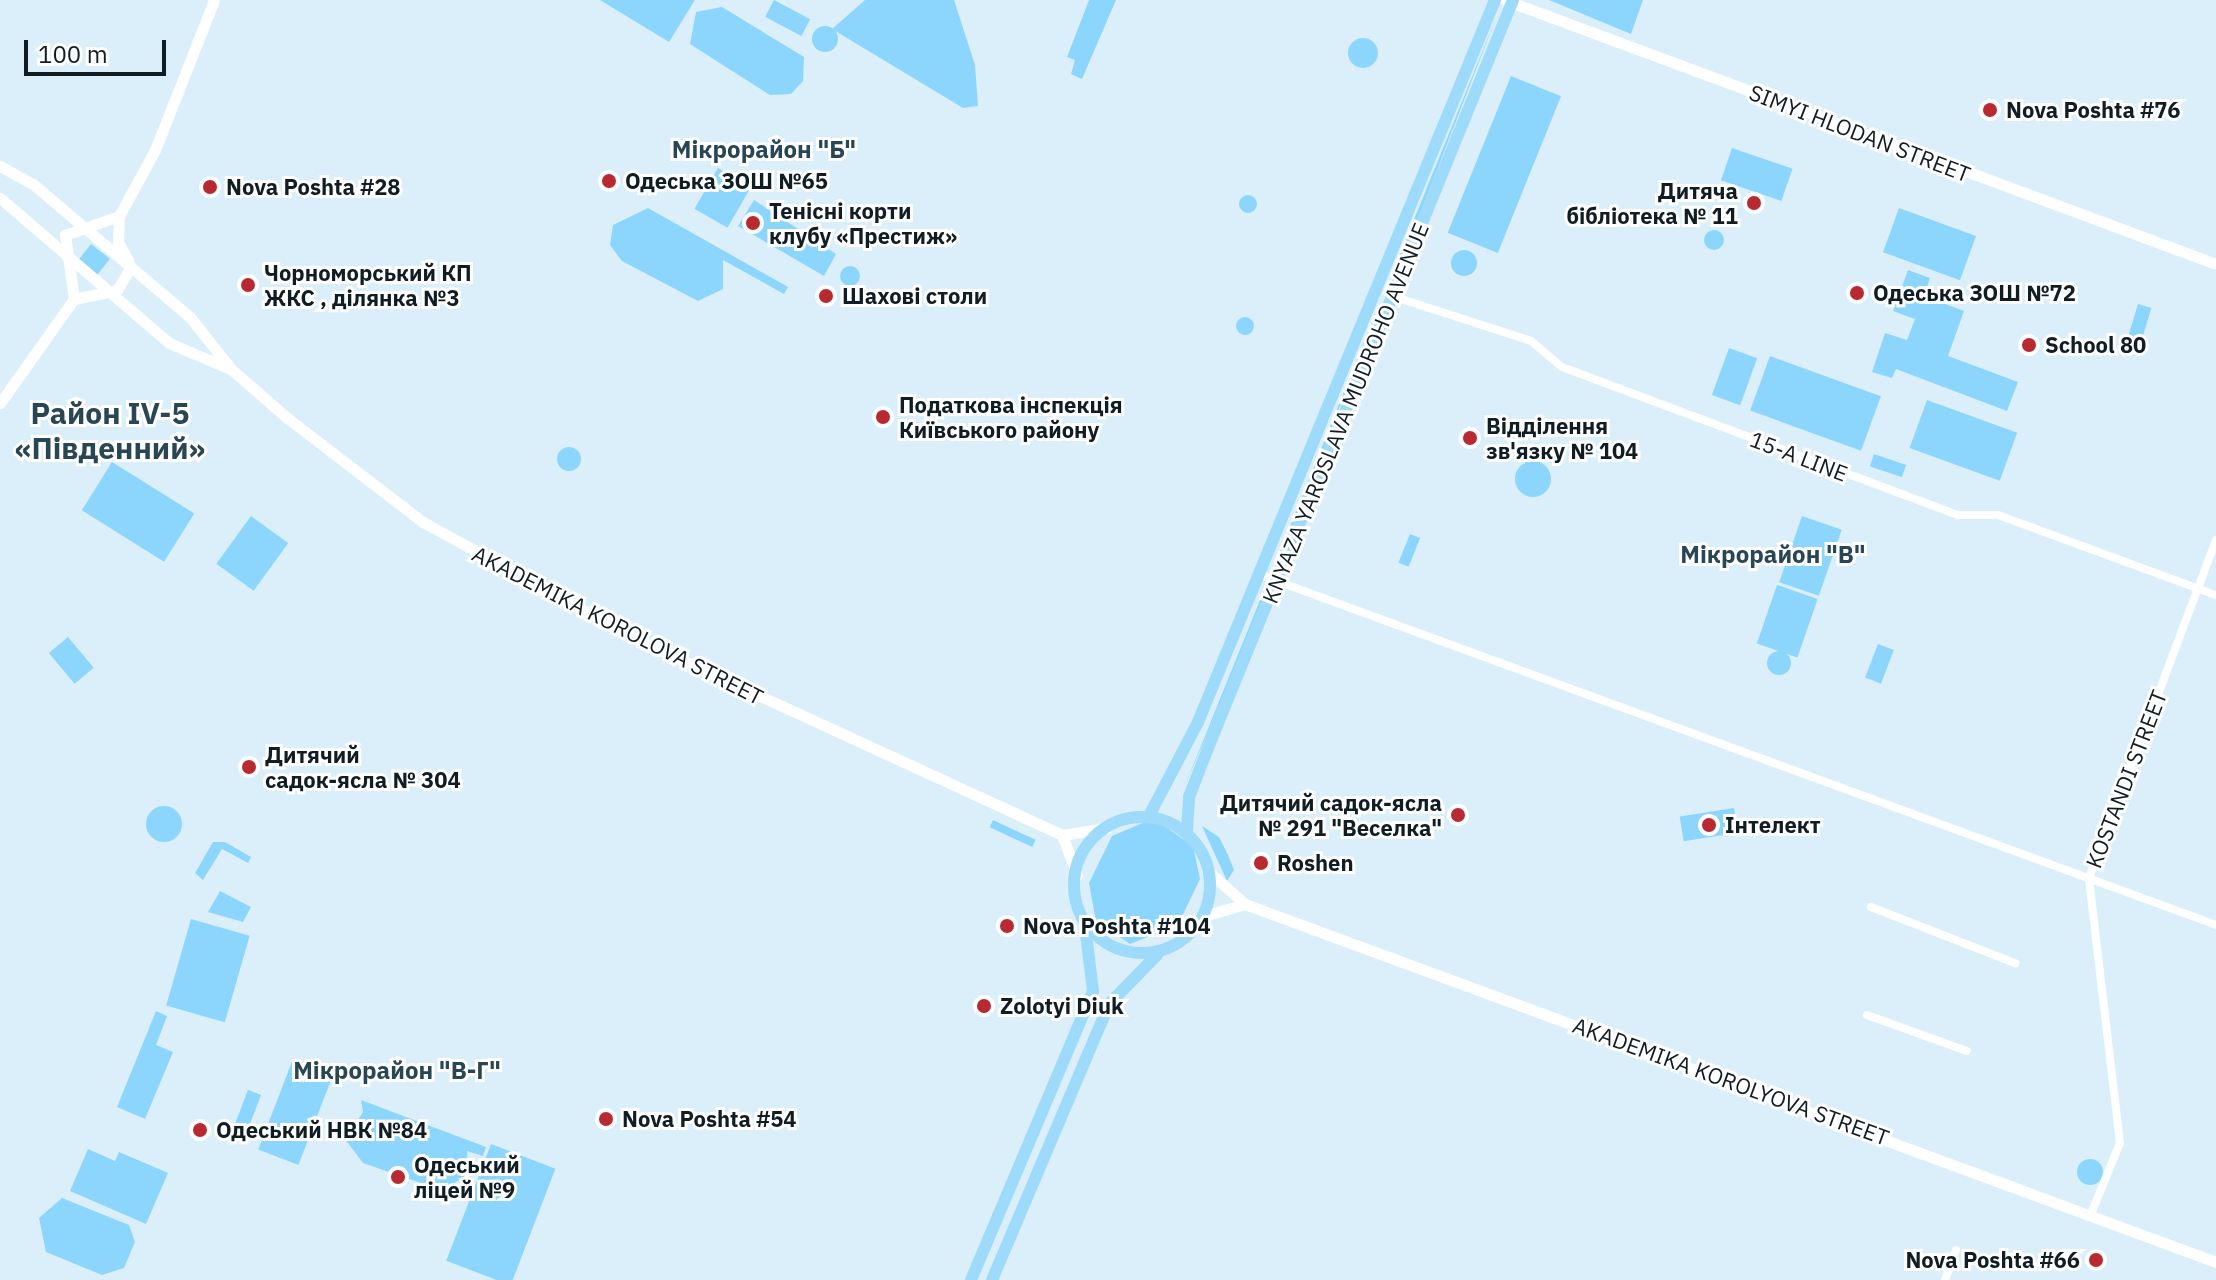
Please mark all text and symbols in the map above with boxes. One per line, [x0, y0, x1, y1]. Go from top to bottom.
scale bar [28, 24, 170, 74]
text: 100 m [38, 38, 108, 70]
street label: SIMYI HLODAN STREET [1746, 79, 1974, 187]
place label: Nova Poshta #76 [2006, 97, 2181, 123]
marker: Nova Poshta #76 [1981, 101, 1999, 119]
district label: Мікрорайон "Б" [672, 136, 856, 164]
place label: Одеська ЗОШ №65 [625, 168, 828, 194]
marker: Одеська ЗОШ №65 [600, 172, 618, 190]
place label: Nova Poshta #28 [226, 174, 401, 200]
place label: Дитяча бібліотека № 11 [1566, 177, 1738, 228]
marker: Nova Poshta #28 [201, 178, 219, 196]
marker: Дитяча бібліотека № 11 [1745, 194, 1763, 212]
place label: Тенісні корти клубу «Престиж» [769, 197, 957, 248]
marker: Тенісні корти клубу «Престиж» [744, 214, 762, 232]
street label: KNYAZA YAROSLAVA MUDROHO AVENUE [1256, 219, 1434, 607]
place label: Чорноморський КП ЖКС , ділянка №3 [264, 259, 472, 310]
marker: Чорноморський КП ЖКС , ділянка №3 [239, 276, 257, 294]
place label: Одеська ЗОШ №72 [1873, 280, 2076, 306]
place label: Шахові столи [842, 283, 987, 309]
marker: Одеська ЗОШ №72 [1848, 284, 1866, 302]
marker: Шахові столи [817, 287, 835, 305]
place label: School 80 [2045, 332, 2146, 358]
marker: School 80 [2020, 336, 2038, 354]
place label: Податкова інспекція Київського району [899, 391, 1123, 442]
district label: Район IV-5 «Південний» [15, 395, 205, 466]
marker: Податкова інспекція Київського району [874, 408, 892, 426]
place label: Відділення зв'язку № 104 [1486, 412, 1638, 464]
street label: 15-A LINE [1747, 425, 1851, 487]
marker: Відділення зв'язку № 104 [1461, 429, 1479, 447]
street label: AKADEMIKA KOROLOVA STREET [468, 540, 768, 710]
district label: Мікрорайон "В" [1680, 541, 1866, 569]
street label: KOSTANDI STREET [2080, 686, 2172, 872]
place label: Дитячий садок-ясла № 304 [265, 741, 461, 792]
marker: Дитячий садок-ясла № 304 [240, 758, 258, 776]
place label: Дитячий садок-ясла № 291 "Веселка" [1220, 789, 1442, 840]
marker: Дитячий садок-ясла № 291 "Веселка" [1449, 806, 1467, 824]
place label: Інтелект [1725, 812, 1821, 838]
marker: Інтелект [1700, 816, 1718, 834]
place label: Roshen [1277, 850, 1354, 876]
marker: Roshen [1252, 854, 1270, 872]
place label: Nova Poshta #104 [1023, 913, 1211, 939]
marker: Nova Poshta #104 [998, 917, 1016, 935]
place label: Zolotyi Diuk [1000, 993, 1124, 1019]
marker: Zolotyi Diuk [975, 997, 993, 1015]
street label: AKADEMIKA KOROLYOVA STREET [1569, 1011, 1893, 1151]
district label: Мікрорайон "В-Г" [293, 1057, 501, 1085]
place label: Nova Poshta #54 [622, 1106, 797, 1132]
marker: Nova Poshta #54 [597, 1110, 615, 1128]
place label: Одеський НВК №84 [216, 1117, 427, 1143]
marker: Одеський НВК №84 [191, 1121, 209, 1139]
place label: Одеський ліцей №9 [414, 1151, 520, 1202]
marker: Одеський ліцей №9 [389, 1168, 407, 1186]
place label: Nova Poshta #66 [1905, 1247, 2080, 1273]
marker: Nova Poshta #66 [2087, 1251, 2105, 1269]

